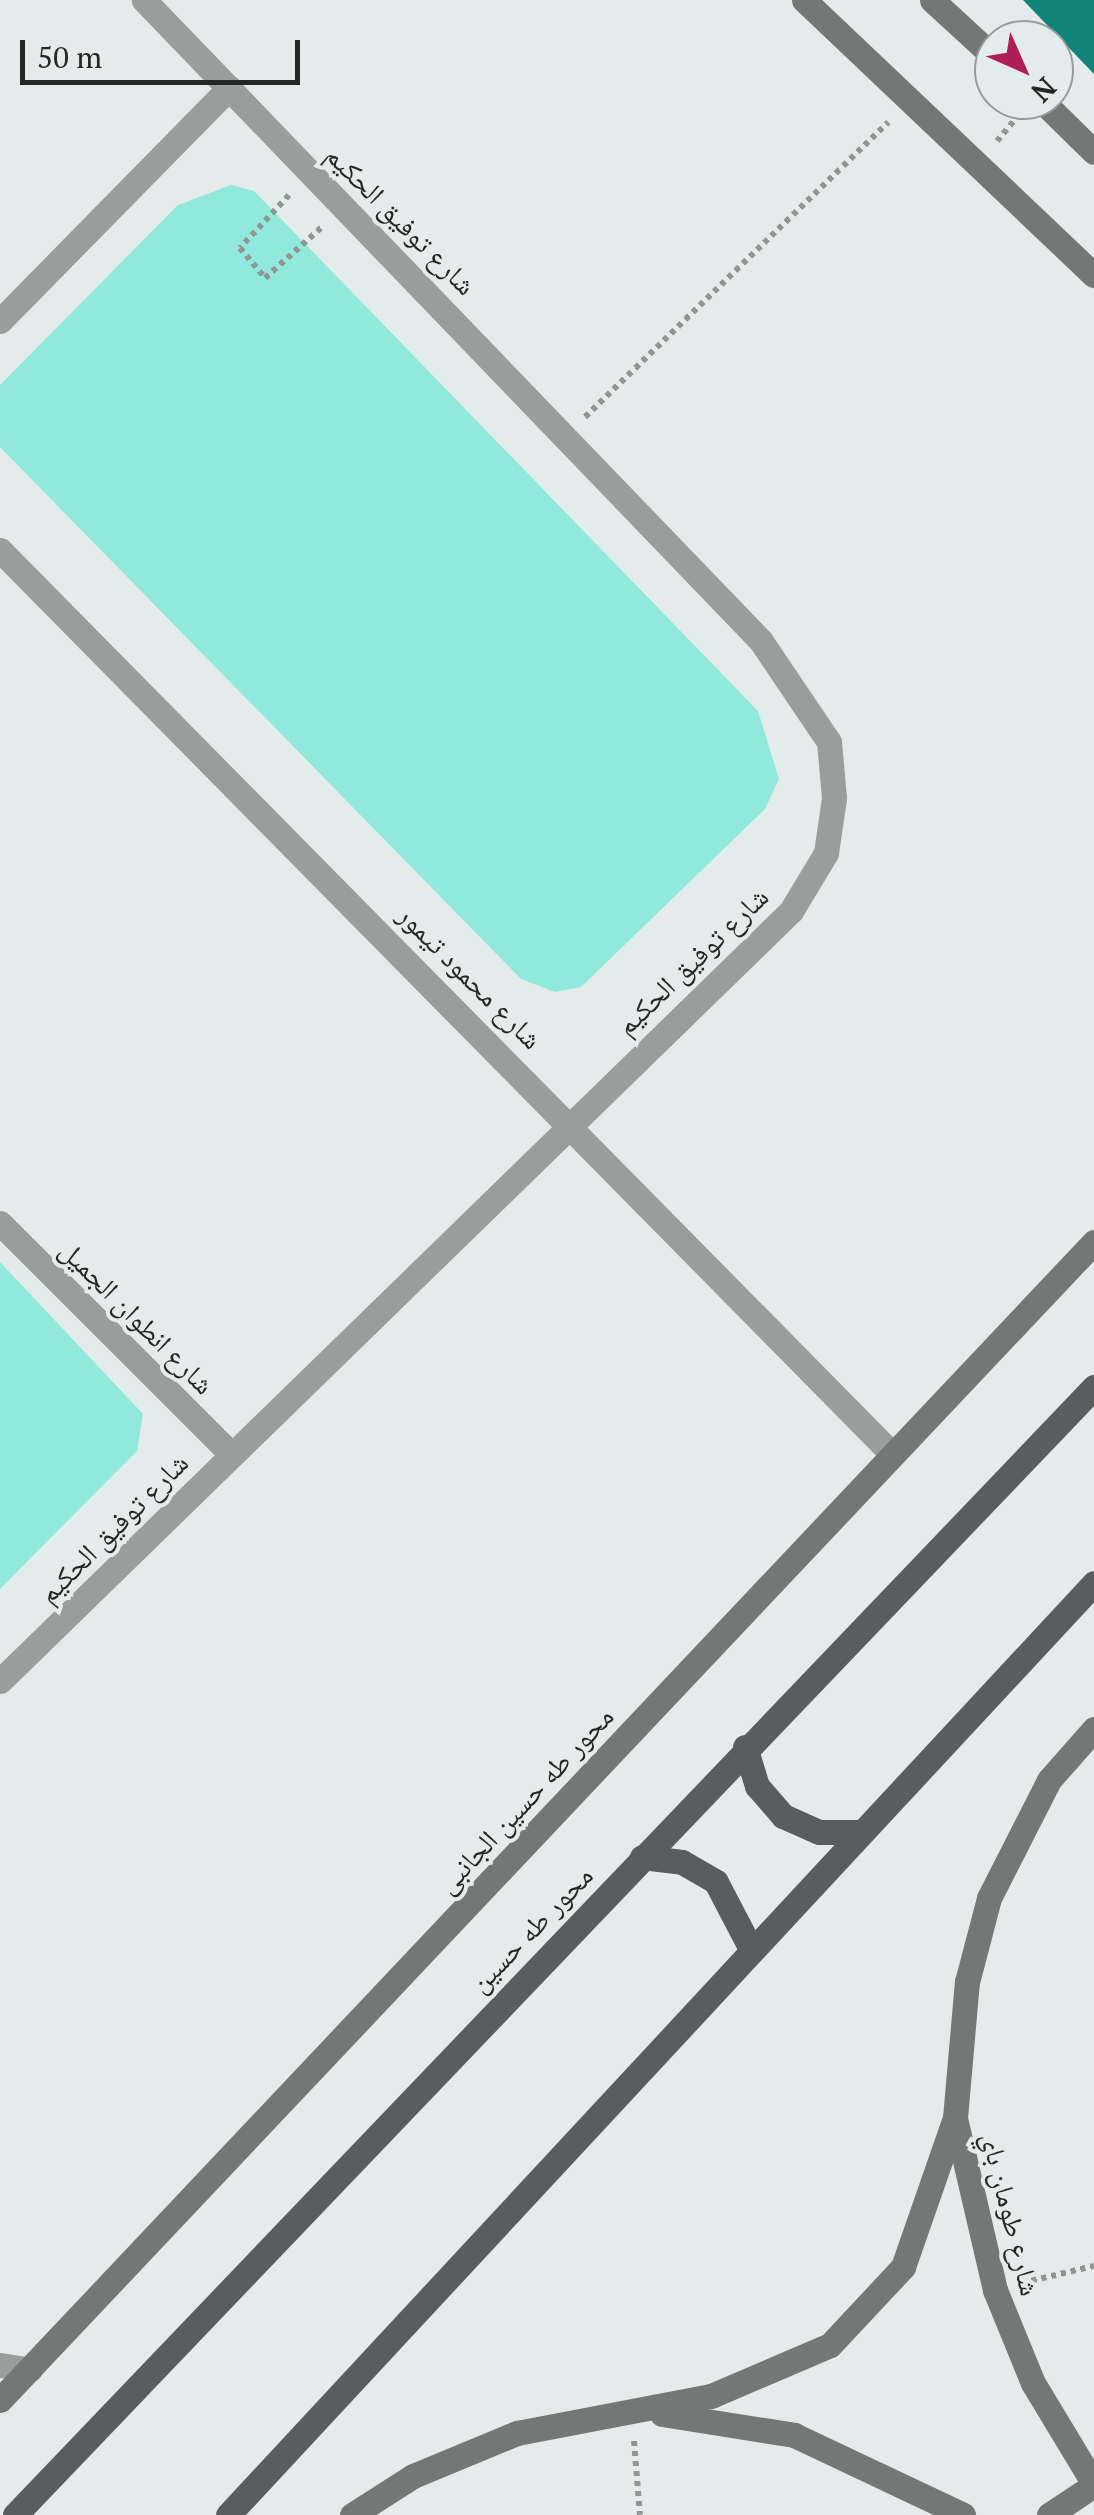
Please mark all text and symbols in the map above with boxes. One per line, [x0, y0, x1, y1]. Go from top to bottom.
scale bar [25, 20, 305, 82]
north arrow [974, 20, 1074, 120]
text: 50 m [37, 37, 102, 77]
text: N [1024, 70, 1065, 111]
street label: شارع توفيق الحكيم [319, 138, 483, 302]
street label: شارع توفيق الحكيم [609, 880, 775, 1042]
street label: شارع محمود تيمور [391, 898, 549, 1056]
street label: شارع انطوان الجميل [53, 1233, 221, 1401]
street label: شارع توفيق الحكيم [31, 1446, 195, 1610]
street label: محور طه حسين الجانبى [430, 1700, 620, 1900]
street label: محور طه حسين [462, 1859, 600, 1999]
street label: شارع طومان باي [975, 2129, 1047, 2299]

